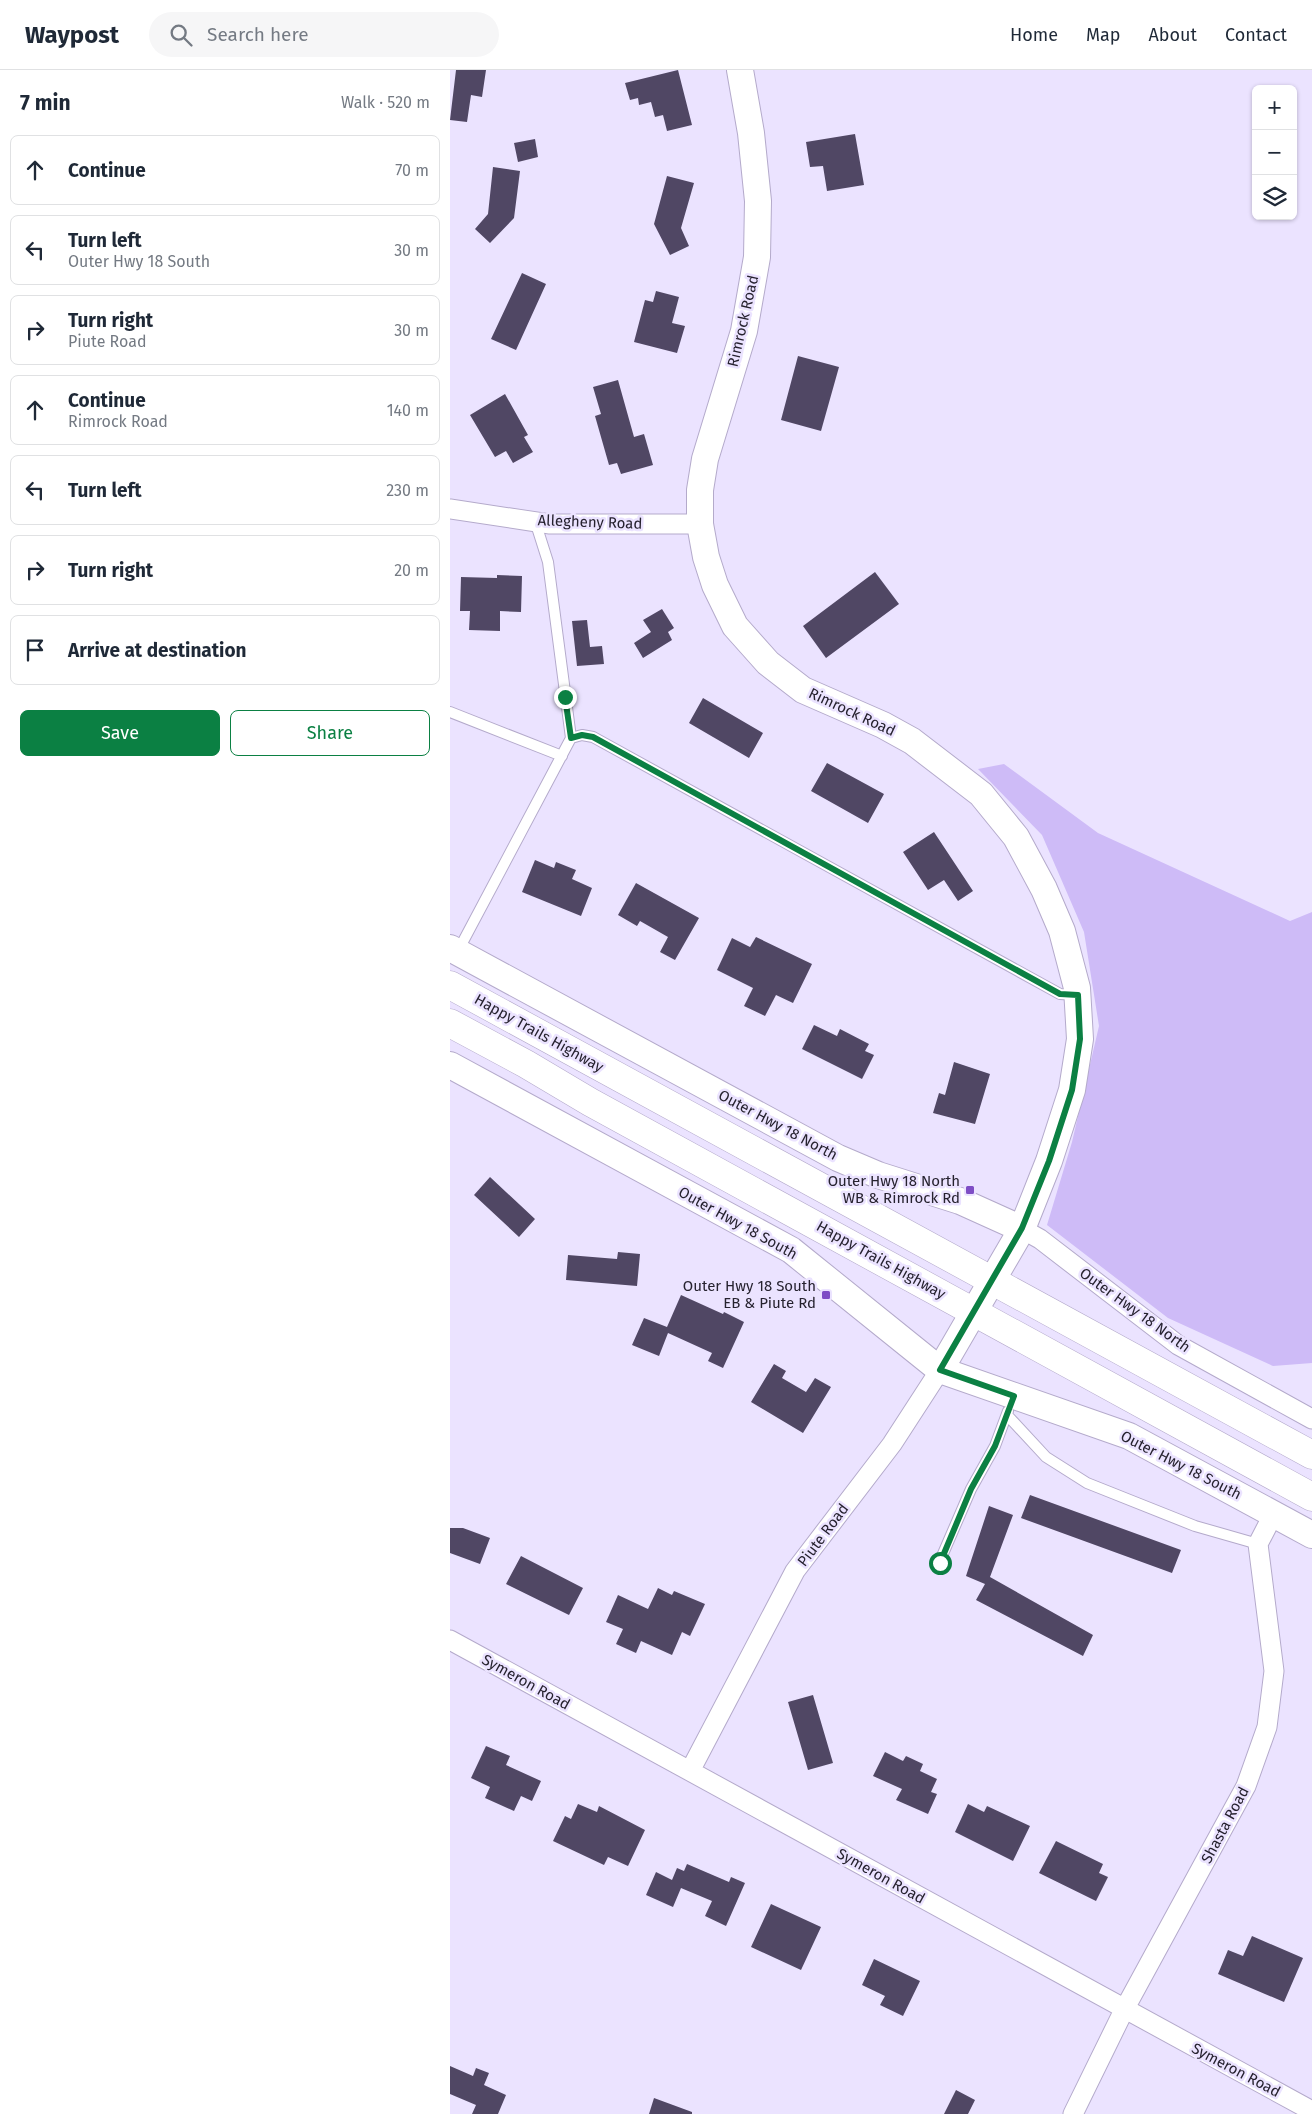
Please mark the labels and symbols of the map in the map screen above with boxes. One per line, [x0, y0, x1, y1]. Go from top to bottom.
street label: Rimrock Road [724, 273, 762, 369]
street label: Allegheny Road [537, 511, 643, 533]
street label: Rimrock Road [806, 684, 898, 740]
route end [554, 686, 577, 709]
street label: Happy Trails Highway [471, 990, 607, 1076]
street label: Outer Hwy 18 North [715, 1086, 841, 1164]
place label: Outer Hwy 18 North WB & Rimrock Rd [828, 1172, 960, 1207]
street label: Outer Hwy 18 South [675, 1183, 801, 1263]
marker: Outer Hwy 18 North WB & Rimrock Rd [964, 1184, 976, 1196]
street label: Happy Trails Highway [813, 1217, 949, 1303]
street label: Outer Hwy 18 North [1076, 1264, 1194, 1356]
place label: Outer Hwy 18 South EB & Piute Rd [683, 1277, 816, 1312]
marker: Outer Hwy 18 South EB & Piute Rd [820, 1289, 832, 1301]
street label: Outer Hwy 18 South [1118, 1427, 1244, 1503]
street label: Piute Road [794, 1500, 852, 1570]
route start [929, 1552, 952, 1575]
street label: Symeron Road [479, 1650, 573, 1714]
street label: Shasta Road [1197, 1784, 1253, 1866]
street label: Symeron Road [834, 1844, 928, 1908]
street label: Symeron Road [1189, 2039, 1283, 2101]

